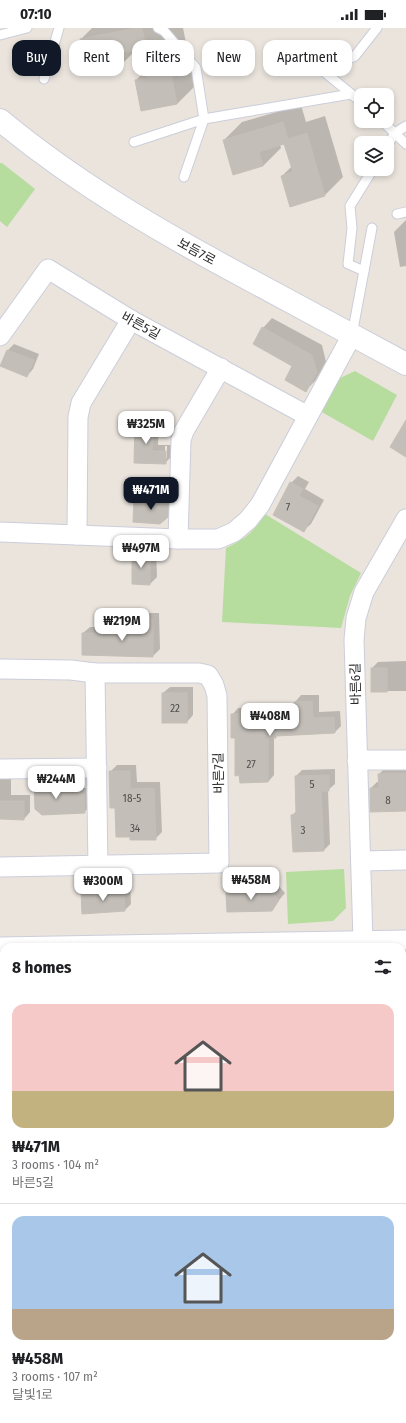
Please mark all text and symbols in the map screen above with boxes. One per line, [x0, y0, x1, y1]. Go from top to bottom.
text: 07:10 [20, 5, 52, 23]
chip: Buy [12, 40, 61, 76]
chip: Rent [69, 40, 124, 76]
chip: Filters [132, 40, 194, 76]
chip: New [202, 40, 255, 76]
chip: Apartment [263, 40, 352, 76]
map controls [354, 88, 394, 176]
button: locate [354, 88, 394, 128]
button: layers [354, 136, 394, 176]
street label: 보듬7로 [175, 235, 218, 268]
street label: 바른5길 [119, 309, 163, 342]
pin: ₩325M [118, 411, 174, 445]
text: ₩325M [127, 416, 165, 431]
pin: ₩471M [123, 477, 179, 511]
text: ₩471M [133, 482, 169, 497]
house number: 7 [286, 501, 291, 514]
pin: ₩497M [113, 535, 169, 569]
text: ₩497M [122, 540, 160, 555]
pin: ₩219M [94, 608, 150, 642]
text: ₩219M [103, 613, 141, 628]
street label: 바른6길 [348, 663, 363, 705]
house number: 22 [170, 702, 180, 715]
pin: ₩408M [242, 703, 298, 737]
text: ₩408M [250, 708, 290, 723]
street label: 바른7길 [211, 752, 226, 794]
house number: 27 [246, 758, 256, 771]
pin: ₩244M [28, 766, 84, 800]
text: ₩244M [37, 771, 75, 786]
house number: 5 [309, 778, 315, 791]
house number: 18-5 [123, 792, 141, 805]
house number: 8 [385, 794, 391, 807]
house number: 34 [130, 822, 141, 835]
house number: 3 [301, 824, 306, 837]
pin: ₩458M [223, 867, 279, 901]
pin: ₩300M [75, 868, 131, 902]
text: ₩458M [231, 872, 271, 887]
text: ₩300M [83, 873, 123, 888]
icon: filters [372, 956, 394, 978]
text: 8 homes [12, 957, 72, 978]
icon: home [167, 1030, 239, 1102]
text: ₩471M [12, 1136, 60, 1157]
text: 3 rooms · 104 m² [12, 1157, 99, 1172]
text: 바른5길 [12, 1175, 54, 1190]
icon: home [167, 1242, 239, 1314]
text: ₩458M [12, 1348, 63, 1369]
text: 3 rooms · 107 m² [12, 1369, 98, 1384]
text: 달빛1로 [12, 1387, 53, 1402]

